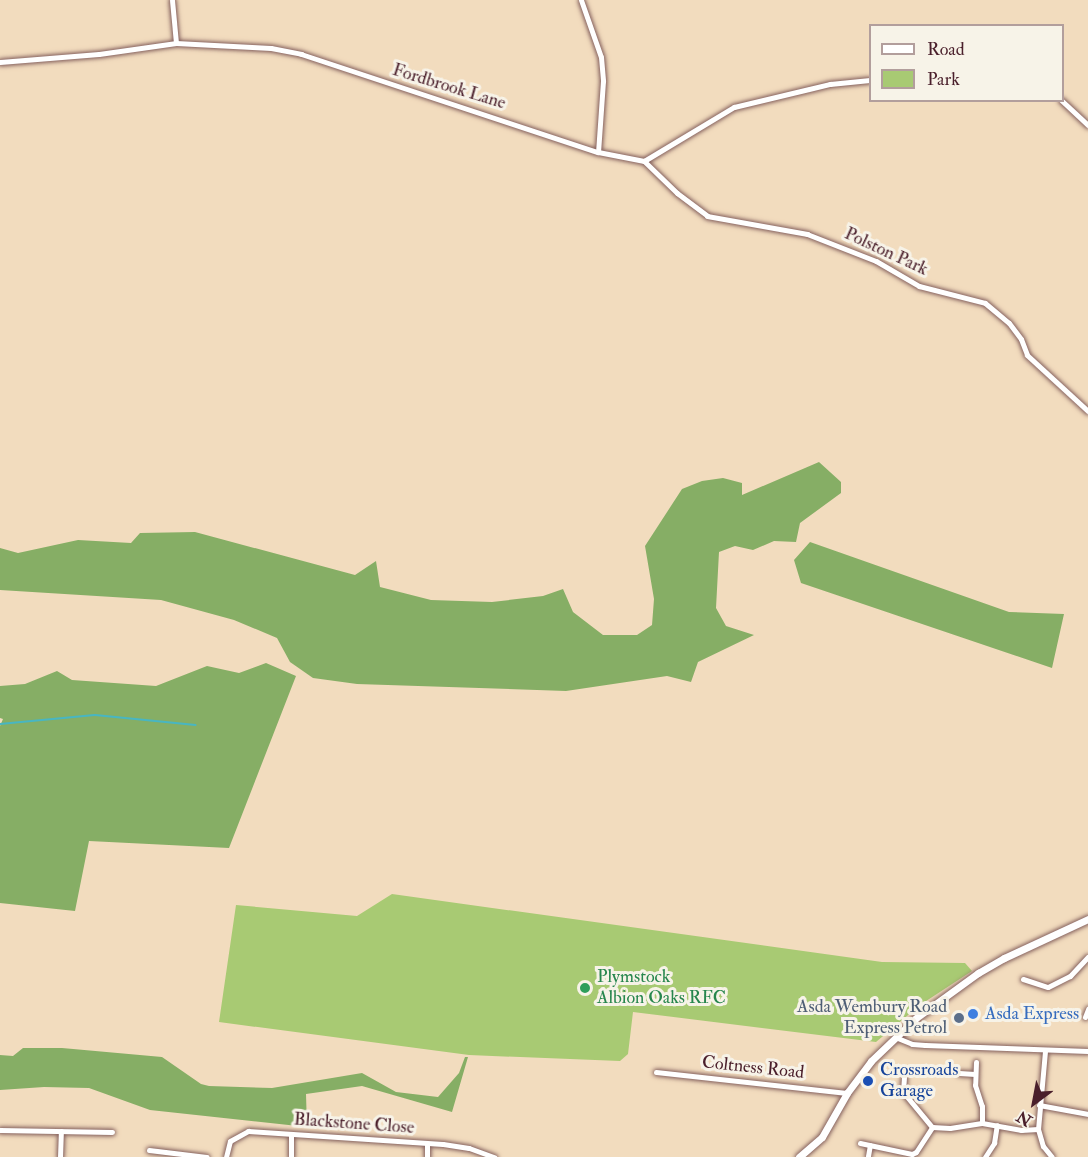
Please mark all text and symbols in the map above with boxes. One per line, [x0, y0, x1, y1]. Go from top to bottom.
legend [869, 24, 1064, 102]
text: Road [927, 38, 965, 61]
street label: Fordbrook Lane [390, 60, 508, 114]
text: Park [927, 68, 960, 91]
street label: Polston Park [841, 223, 931, 281]
place label: Plymstock Albion Oaks RFC [597, 967, 726, 1010]
marker: Plymstock Albion Oaks RFC [578, 981, 592, 995]
place label: Asda Wembury Road Express Petrol [797, 997, 947, 1040]
place label: Asda Express [985, 1003, 1079, 1025]
marker: Asda Express [966, 1007, 980, 1021]
marker: Asda Wembury Road Express Petrol [952, 1011, 966, 1025]
street label: Coltness Road [701, 1052, 805, 1084]
place label: Crossroads Garage [880, 1060, 958, 1102]
north arrow [1004, 1073, 1064, 1133]
marker: Crossroads Garage [861, 1074, 875, 1088]
text: N [1013, 1106, 1036, 1131]
street label: Blackstone Close [293, 1109, 415, 1139]

